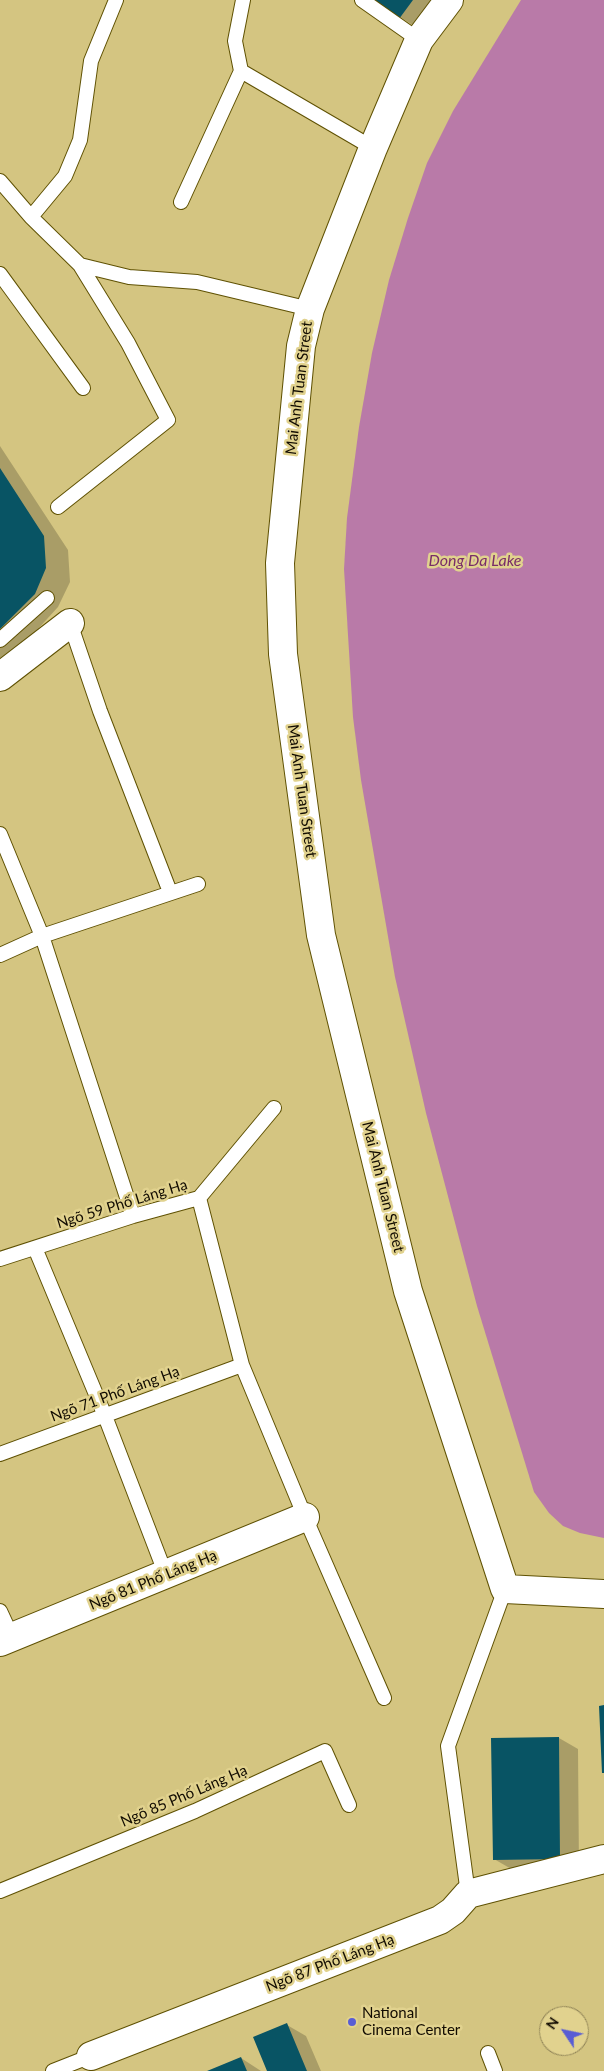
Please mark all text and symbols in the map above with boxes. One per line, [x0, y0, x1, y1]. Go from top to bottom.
street label: Mai Anh Tuan Street [282, 320, 316, 456]
water label: Dong Da Lake [429, 551, 521, 571]
street label: Mai Anh Tuan Street [284, 723, 320, 859]
street label: Mai Anh Tuan Street [358, 1120, 408, 1254]
street label: Ngõ 59 Phố Láng Hạ [54, 1176, 190, 1232]
street label: Ngõ 71 Phố Láng Hạ [48, 1362, 182, 1426]
street label: Ngõ 81 Phố Láng Hạ [87, 1546, 219, 1614]
street label: Ngõ 85 Phố Láng Hạ [118, 1761, 250, 1831]
street label: Ngõ 87 Phố Láng Hạ [263, 1930, 397, 1996]
place label: National Cinema Center [362, 2004, 460, 2039]
north arrow [539, 2006, 589, 2056]
text: N [542, 2014, 562, 2032]
marker: National Cinema Center [346, 2016, 358, 2028]

